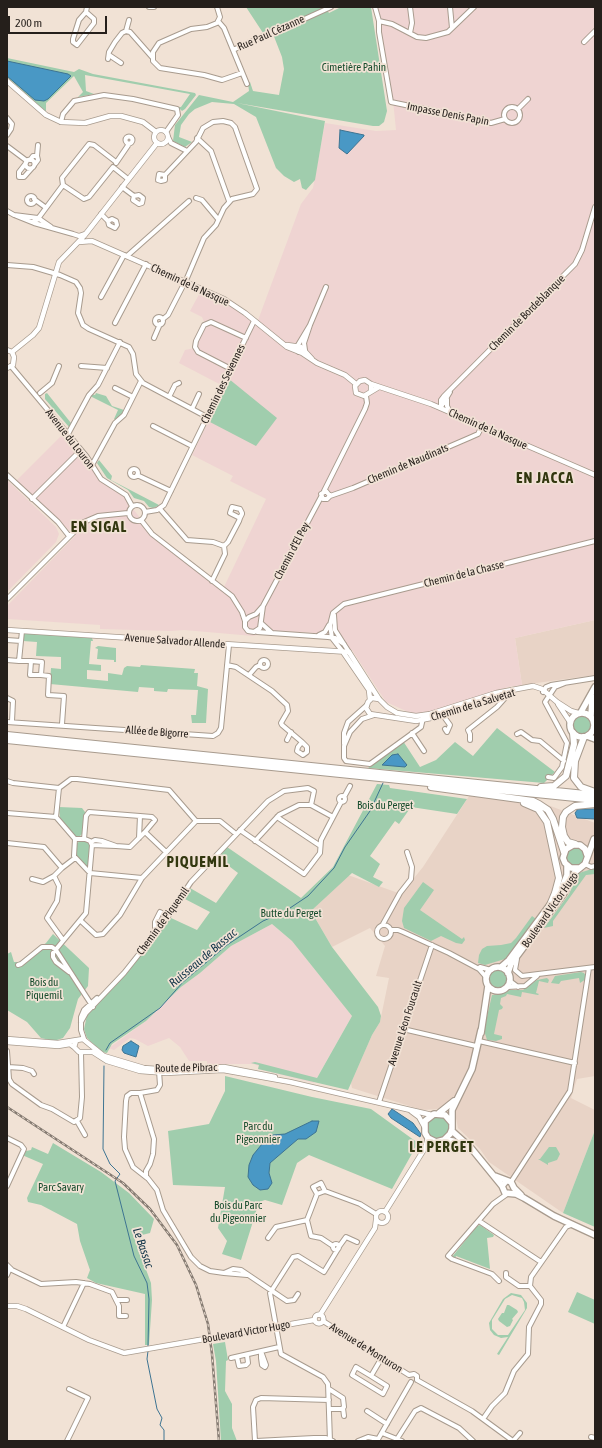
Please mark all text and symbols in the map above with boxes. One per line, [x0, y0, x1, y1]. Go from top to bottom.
scale bar [10, 8, 109, 34]
street label: Rue Paul Cézanne [235, 12, 307, 54]
text: 200 m [15, 16, 42, 30]
park label: Cimetière Pahin [322, 61, 386, 75]
street label: Impasse Denis Papin [406, 100, 490, 128]
street label: Chemin de la Nasque [149, 261, 231, 309]
street label: Chemin de Bordeblanque [486, 272, 568, 354]
street label: Chemin des Sevennes [198, 342, 248, 426]
street label: Avenue du Louron [42, 406, 98, 472]
street label: Chemin de la Nasque [447, 406, 529, 452]
street label: Chemin de Naudinats [366, 441, 450, 487]
district label: EN JACCA [516, 469, 574, 487]
district label: EN SIGAL [71, 518, 127, 536]
street label: Chemin d'El Pey [271, 520, 313, 582]
street label: Chemin de la Chasse [423, 558, 505, 590]
street label: Avenue Salvador Allende [124, 631, 226, 651]
street label: Chemin de la Salvetat [429, 686, 517, 724]
street label: Allée de Bigorre [125, 723, 189, 741]
park label: Bois du Perget [357, 799, 413, 813]
district label: PIQUEMIL [167, 853, 229, 871]
street label: Boulevard Victor Hugo [519, 870, 581, 950]
street label: Chemin de Piquemil [134, 884, 192, 958]
park label: Butte du Perget [260, 907, 322, 921]
water label: Ruisseau de Bassac [166, 926, 240, 990]
park label: Bois du Piquemil [26, 976, 62, 1002]
street label: Avenue Léon Foucault [385, 979, 425, 1067]
street label: Route de Pibrac [155, 1061, 217, 1075]
park label: Parc du Pigeonnier [236, 1120, 280, 1146]
district label: LE PERGET [409, 1138, 475, 1156]
park label: Parc Savary [38, 1181, 84, 1195]
park label: Bois du Parc du Pigeonnier [210, 1199, 266, 1225]
water label: Le Bassac [129, 1226, 157, 1270]
street label: Boulevard Victor Hugo [201, 1318, 291, 1346]
street label: Avenue de Monturon [327, 1320, 405, 1376]

